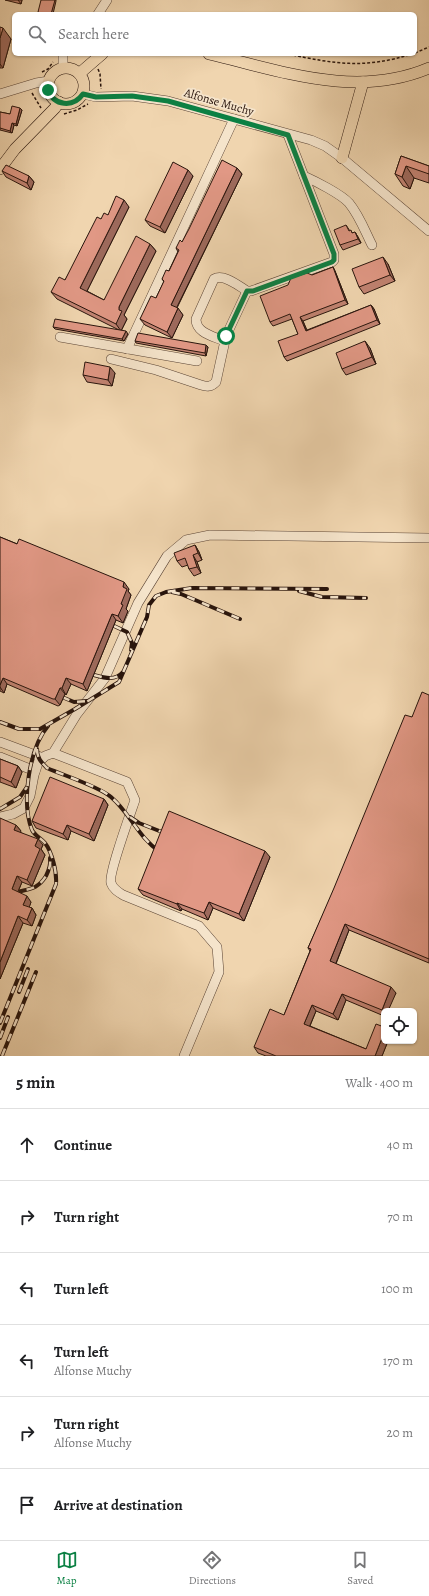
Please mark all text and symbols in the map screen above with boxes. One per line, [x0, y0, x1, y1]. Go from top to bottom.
search box [12, 12, 417, 56]
icon: search [26, 23, 48, 45]
text: Search here [58, 24, 129, 44]
route end [39, 81, 57, 99]
street label: Alfonse Muchy [181, 84, 256, 120]
route start [217, 327, 235, 345]
map controls [381, 1008, 417, 1044]
button: locate [381, 1008, 417, 1044]
text: 5 min [16, 1071, 55, 1094]
text: Walk · 400 m [345, 1074, 413, 1091]
icon: ahead [16, 1134, 38, 1156]
text: Continue [54, 1135, 112, 1155]
text: 40 m [387, 1136, 413, 1153]
icon: right [16, 1206, 38, 1228]
text: Turn right [54, 1207, 119, 1227]
text: 70 m [387, 1208, 413, 1225]
icon: left [16, 1278, 38, 1300]
text: Turn left [54, 1279, 109, 1299]
text: 100 m [381, 1280, 413, 1297]
text: Turn left [54, 1342, 109, 1362]
icon: left [16, 1350, 38, 1372]
text: 170 m [383, 1352, 413, 1369]
text: Alfonse Muchy [54, 1362, 132, 1379]
text: Turn right [54, 1414, 119, 1434]
icon: right [16, 1422, 38, 1444]
text: 20 m [387, 1424, 413, 1441]
text: Alfonse Muchy [54, 1434, 132, 1451]
icon: arrive [16, 1494, 38, 1516]
text: Arrive at destination [54, 1495, 183, 1515]
tab: Map [56, 1549, 78, 1588]
tab: Directions [189, 1549, 236, 1588]
tab: Saved [347, 1549, 373, 1588]

